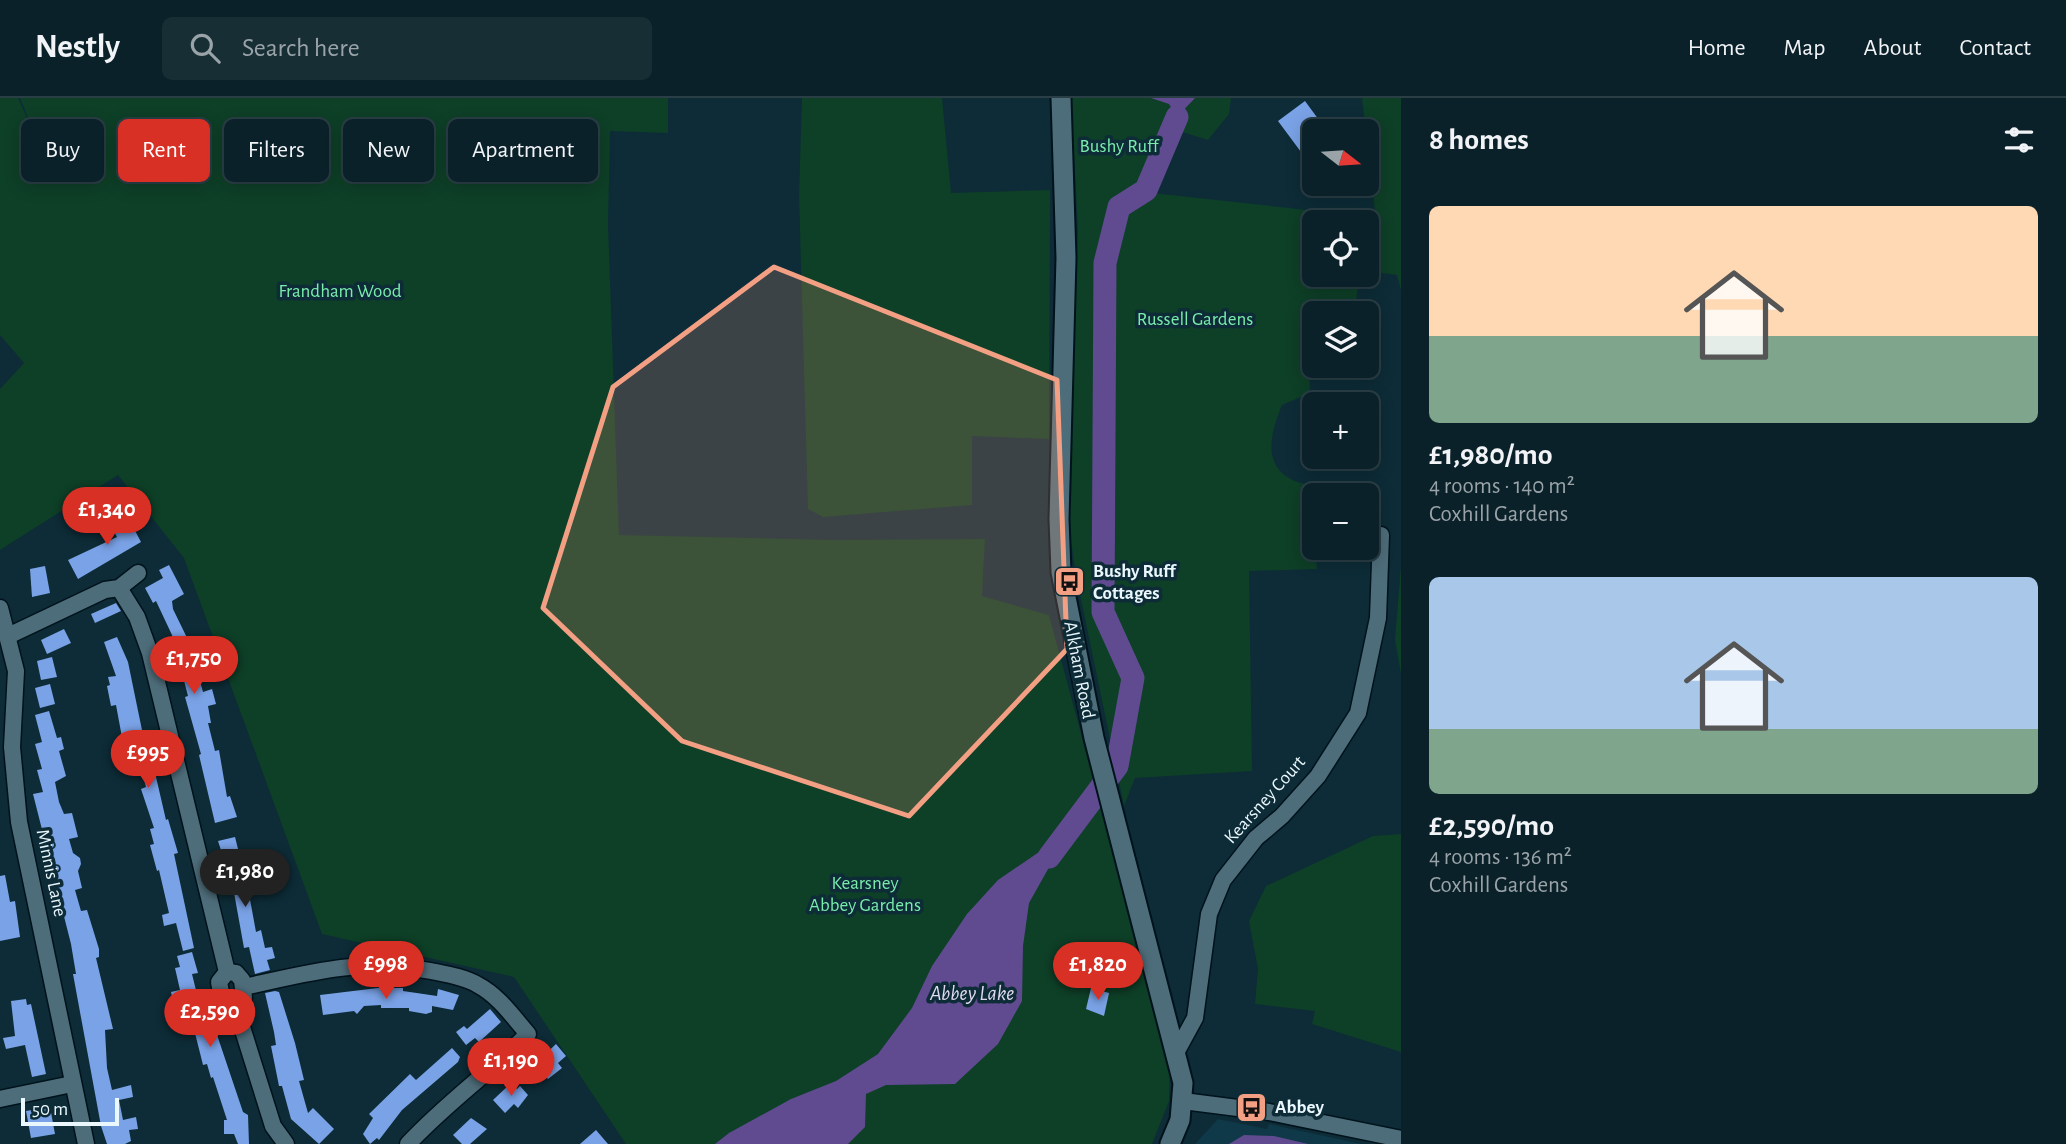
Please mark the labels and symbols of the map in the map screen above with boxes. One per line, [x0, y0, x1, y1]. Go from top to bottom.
north arrow [1302, 119, 1379, 196]
park label: Bushy Ruff [1080, 137, 1160, 156]
park label: Frandham Wood [278, 282, 402, 301]
park label: Russell Gardens [1137, 310, 1253, 329]
pin: £1,340 [50, 488, 164, 547]
place label: Bushy Ruff Cottages [1093, 562, 1177, 603]
bus stop icon: Bushy Ruff Cottages [1053, 565, 1087, 599]
street label: Alkham Road [1060, 620, 1098, 721]
pin: £1,750 [137, 636, 251, 696]
pin: £995 [107, 730, 189, 790]
street label: Kearsney Court [1221, 752, 1309, 848]
street label: Minnis Lane [32, 828, 70, 918]
pin: £1,980 [188, 850, 302, 909]
park label: Kearsney Abbey Gardens [809, 874, 921, 915]
pin: £998 [345, 942, 427, 1001]
pin: £1,820 [1041, 942, 1155, 1002]
water label: Abbey Lake [929, 983, 1014, 1004]
pin: £2,590 [153, 990, 267, 1049]
pin: £1,190 [454, 1038, 568, 1098]
bus stop icon: Abbey [1235, 1090, 1269, 1124]
scale bar [21, 1095, 119, 1127]
place label: Abbey [1275, 1098, 1324, 1117]

